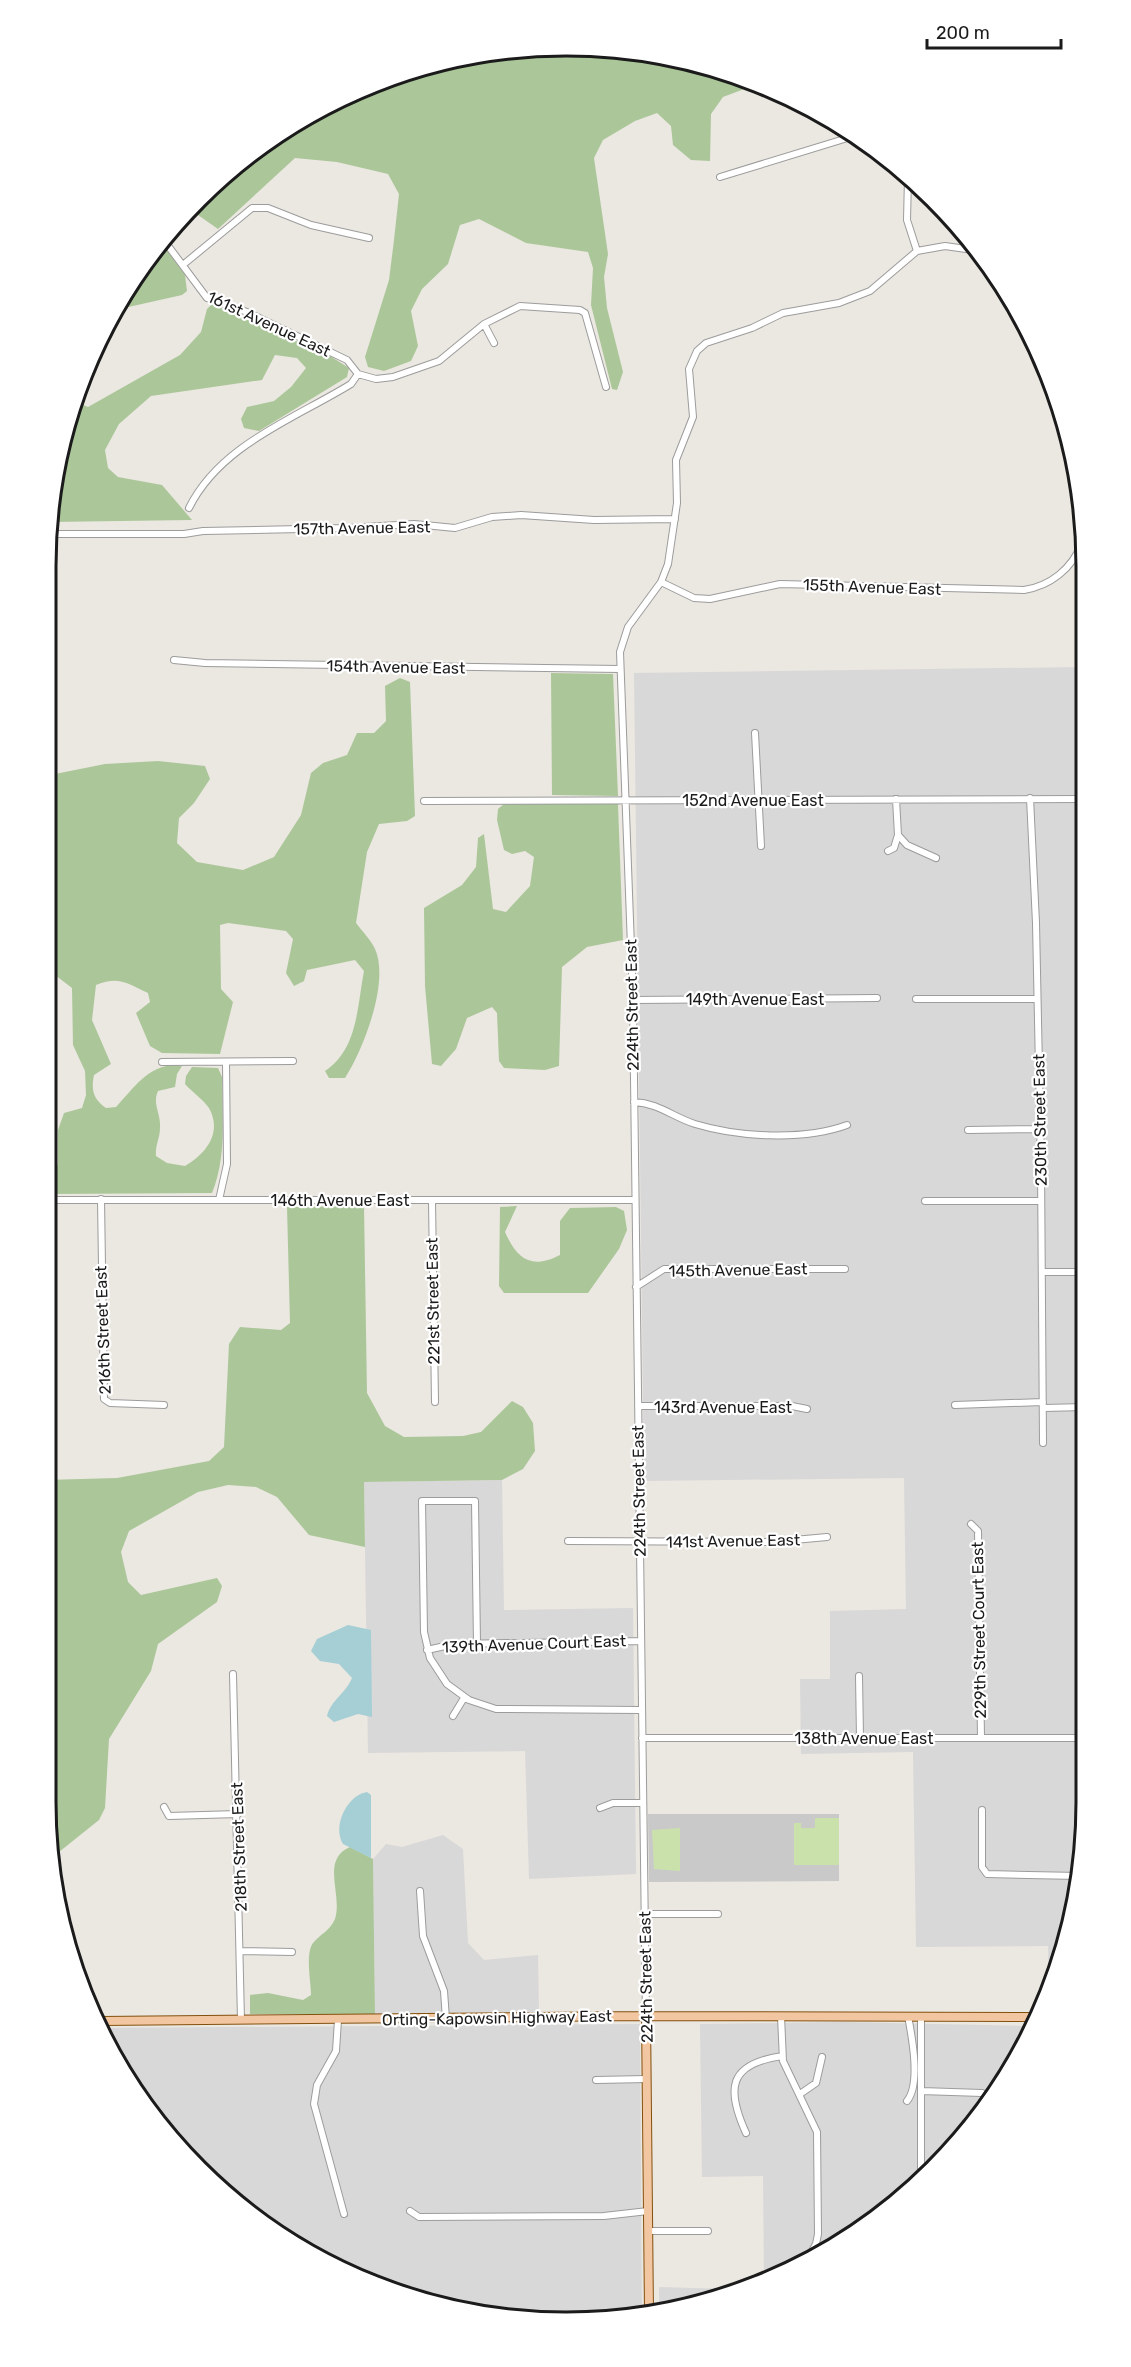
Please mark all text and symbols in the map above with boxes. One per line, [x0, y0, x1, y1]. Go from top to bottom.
scale bar [927, 12, 1060, 50]
text: 200 m [936, 22, 990, 44]
street label: 161st Avenue East [204, 287, 334, 361]
street label: 157th Avenue East [293, 517, 431, 539]
street label: 155th Avenue East [803, 575, 941, 599]
street label: 154th Avenue East [327, 656, 465, 678]
street label: 152nd Avenue East [682, 791, 824, 810]
street label: 224th Street East [621, 939, 643, 1071]
street label: 149th Avenue East [686, 990, 824, 1009]
street label: 230th Street East [1029, 1054, 1051, 1186]
street label: 146th Avenue East [271, 1191, 409, 1210]
street label: 221st Street East [422, 1237, 444, 1365]
street label: 145th Avenue East [669, 1259, 807, 1281]
street label: 216th Street East [91, 1265, 115, 1395]
street label: 143rd Avenue East [654, 1398, 792, 1417]
street label: 224th Street East [628, 1425, 650, 1557]
street label: 141st Avenue East [666, 1530, 800, 1552]
street label: 229th Street Court East [968, 1541, 990, 1719]
street label: 139th Avenue Court East [442, 1631, 626, 1657]
street label: 138th Avenue East [794, 1729, 934, 1748]
street label: 218th Street East [227, 1782, 251, 1912]
street label: 224th Street East [635, 1911, 657, 2043]
street label: Orting-Kapowsin Highway East [382, 2006, 612, 2030]

